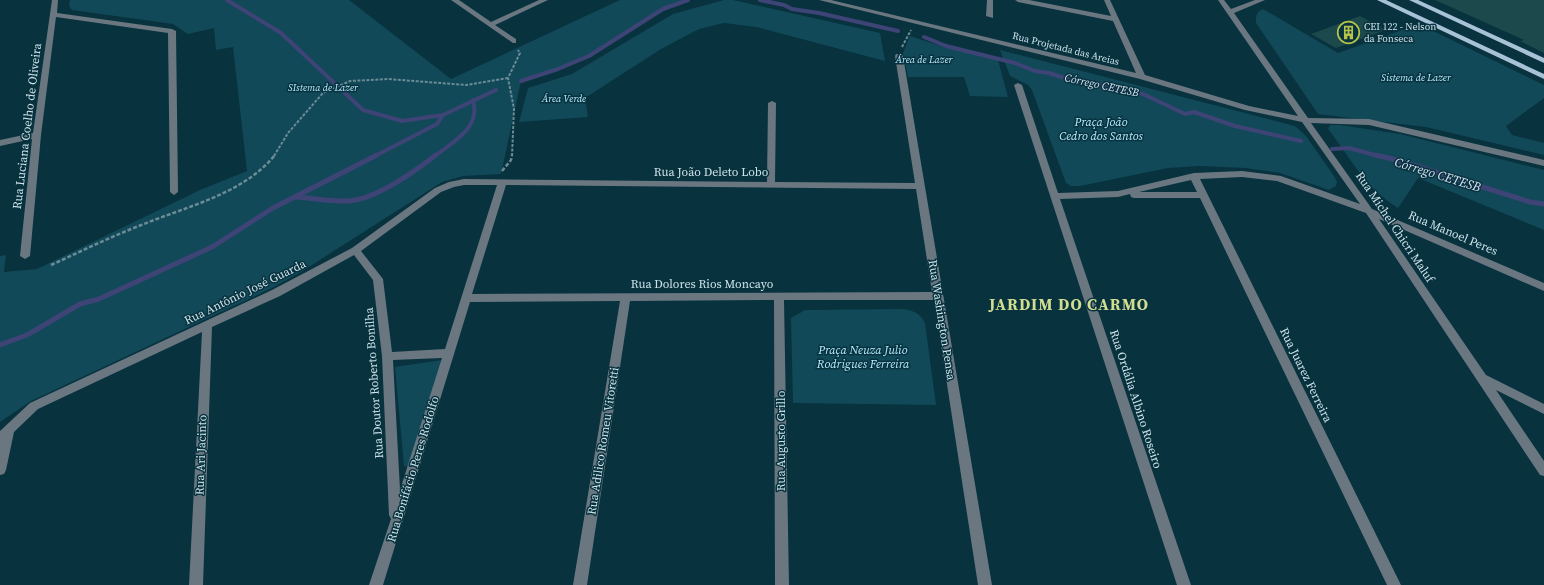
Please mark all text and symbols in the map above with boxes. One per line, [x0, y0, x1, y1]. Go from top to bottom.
building icon: CEI 122 - Nelson da Fonseca [1335, 19, 1361, 45]
place label: CEI 122 - Nelson da Fonseca [1364, 20, 1436, 45]
street label: Rua Projetada das Areias [1011, 29, 1121, 68]
street label: Rua Luciana Coelho de Oliveira [9, 41, 45, 210]
park label: Área de Lazer [894, 53, 954, 66]
water label: Córrego CETESB [1063, 70, 1141, 101]
park label: Sistema de Lazer [1381, 71, 1452, 84]
park label: SIstema de Lazer [288, 81, 359, 94]
park label: Área Verde [541, 92, 586, 105]
park label: Praça João Cedro dos Santos [1059, 114, 1144, 144]
water label: Córrego CETESB [1393, 153, 1483, 196]
street label: Rua João Deleto Lobo [654, 164, 769, 180]
street label: Rua Michel Chicri Maluf [1352, 168, 1439, 287]
street label: Rua Manoel Peres [1406, 207, 1500, 259]
street label: Rua Antônio José Guarda [182, 255, 309, 328]
street label: Rua Washington Pensa [925, 259, 960, 382]
street label: Rua Dolores Rios Moncayo [631, 276, 774, 292]
district label: JARDIM DO CARMO [988, 293, 1149, 315]
street label: Rua Doutor Roberto Bonilha [361, 306, 387, 459]
street label: Rua Juarez Ferreira [1276, 325, 1336, 426]
street label: Rua Ordália Albino Roseiro [1106, 327, 1166, 471]
park label: Praça Neuza Julio Rodrigues Ferreira [816, 342, 910, 372]
street label: Rua Adilico Romeu Vitoretti [583, 366, 623, 516]
street label: Rua Augusto Grillo [773, 390, 789, 491]
street label: Rua Bonifácio Peres Rodolfo [383, 394, 443, 544]
street label: Rua Ari Jacinto [192, 414, 210, 495]

